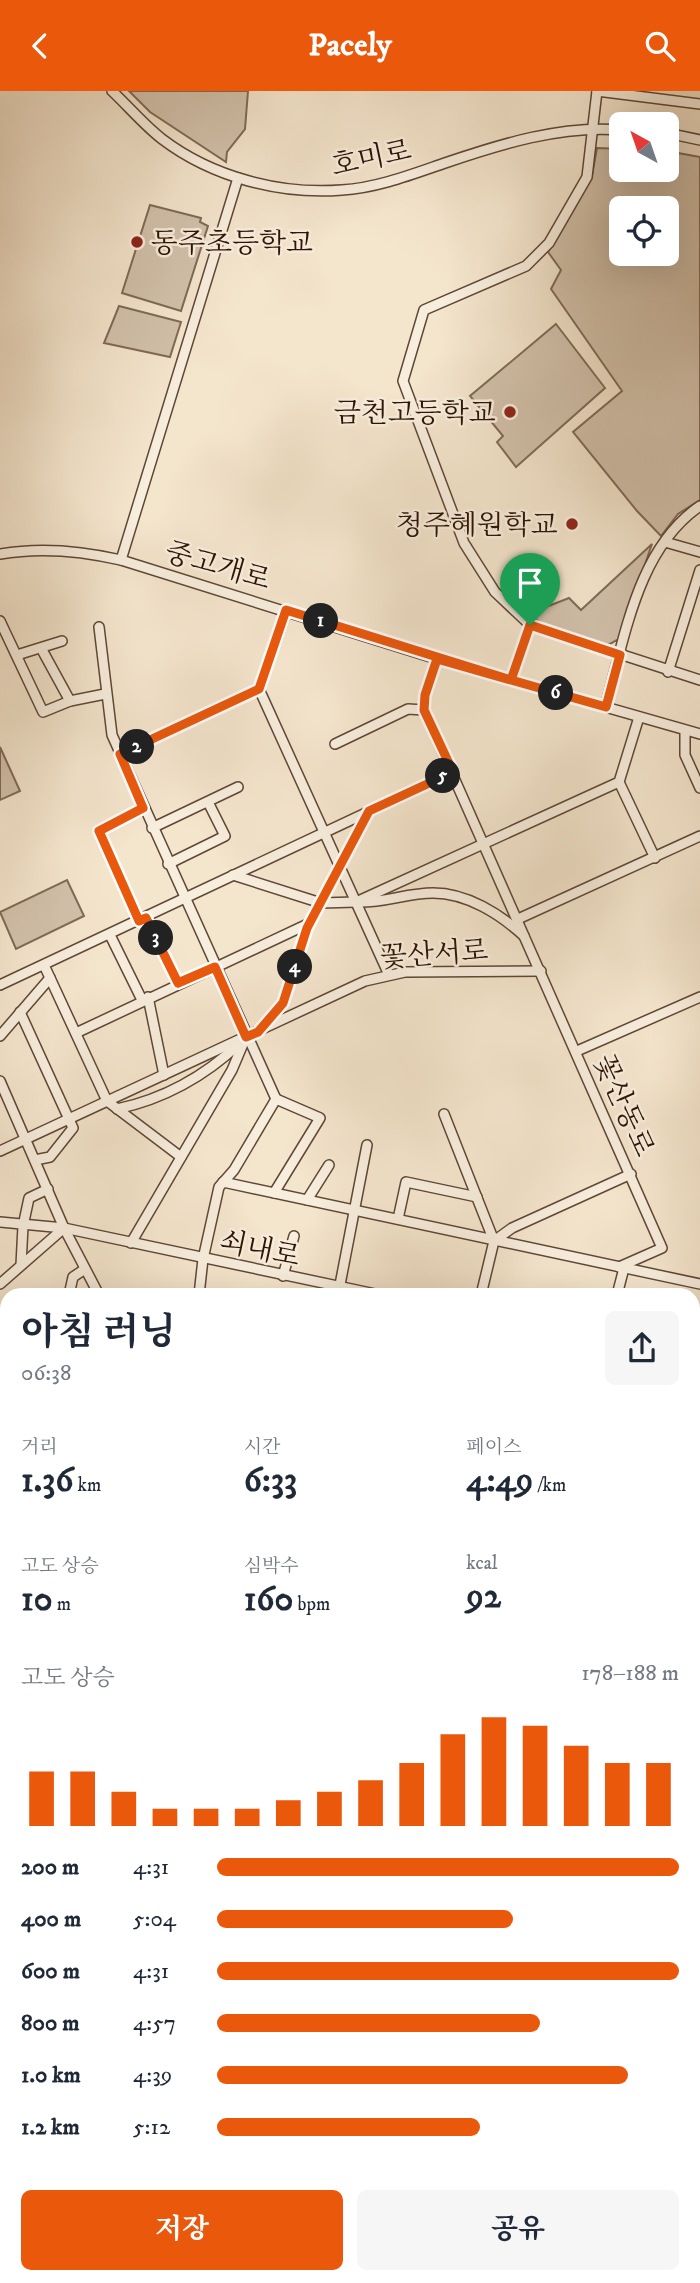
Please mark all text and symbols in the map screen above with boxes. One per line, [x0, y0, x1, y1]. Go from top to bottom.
text: Pacely [308, 26, 392, 66]
icon: back [21, 27, 59, 65]
icon: search [641, 27, 679, 65]
north arrow [609, 112, 679, 182]
map controls [609, 112, 679, 266]
street label: 호미로 [328, 133, 415, 184]
button: locate [609, 196, 679, 266]
place label: 동주초등학교 [151, 226, 313, 261]
marker: 동주초등학교 [129, 234, 145, 250]
place label: 금천고등학교 [334, 396, 496, 431]
marker: 금천고등학교 [502, 404, 518, 420]
place label: 청주혜원학교 [396, 508, 558, 543]
marker: 청주혜원학교 [564, 516, 580, 532]
street label: 중고개로 [161, 535, 274, 598]
pin [500, 553, 560, 625]
icon: arrive [511, 564, 549, 602]
pin: 1 [304, 603, 338, 639]
text: 1 [317, 609, 324, 632]
pin: 6 [538, 675, 574, 711]
text: 6 [551, 681, 560, 704]
pin: 2 [120, 729, 154, 765]
text: 2 [132, 735, 141, 758]
pin: 5 [426, 759, 460, 793]
text: 5 [438, 764, 447, 787]
pin: 3 [138, 921, 174, 955]
text: 3 [152, 926, 159, 949]
street label: 꽃산서로 [379, 933, 489, 976]
pin: 4 [278, 949, 312, 985]
text: 4 [289, 955, 300, 978]
street label: 꽃산동로 [586, 1049, 662, 1162]
street label: 쇠내로 [216, 1224, 303, 1275]
text: 아침 러닝 [21, 1309, 176, 1357]
button: share [605, 1311, 679, 1385]
text: 06:38 [21, 1359, 71, 1388]
text: 거리 [21, 1436, 58, 1459]
text: 시간 [244, 1436, 280, 1459]
text: 페이스 [466, 1436, 521, 1459]
text: 1.36 [21, 1459, 73, 1503]
text: 6:33 [244, 1459, 297, 1503]
text: 4:49 [466, 1459, 533, 1503]
text: km [73, 1474, 101, 1497]
text: /km [533, 1474, 566, 1497]
text: kcal [466, 1552, 498, 1575]
text: 고도 상승 [21, 1555, 99, 1578]
text: 심박수 [244, 1555, 299, 1578]
text: 92 [466, 1575, 501, 1619]
text: 10 [21, 1578, 53, 1622]
text: 160 [244, 1578, 293, 1622]
text: m [53, 1593, 71, 1616]
text: bpm [293, 1593, 330, 1616]
text: 178–188 m [581, 1659, 679, 1688]
text: 고도 상승 [21, 1664, 115, 1693]
text: 200 m [21, 1853, 79, 1882]
text: 4:31 [133, 1853, 169, 1882]
text: 400 m [21, 1905, 81, 1934]
text: 5:04 [133, 1905, 176, 1934]
text: 600 m [21, 1957, 80, 1986]
text: 4:31 [133, 1957, 169, 1986]
text: 800 m [21, 2009, 79, 2038]
text: 4:57 [133, 2009, 176, 2038]
text: 1.0 km [21, 2061, 81, 2090]
text: 4:39 [133, 2061, 172, 2090]
text: 1.2 km [21, 2113, 80, 2142]
text: 5:12 [133, 2113, 170, 2142]
button: 저장 [21, 2190, 343, 2270]
button: 공유 [357, 2190, 679, 2270]

